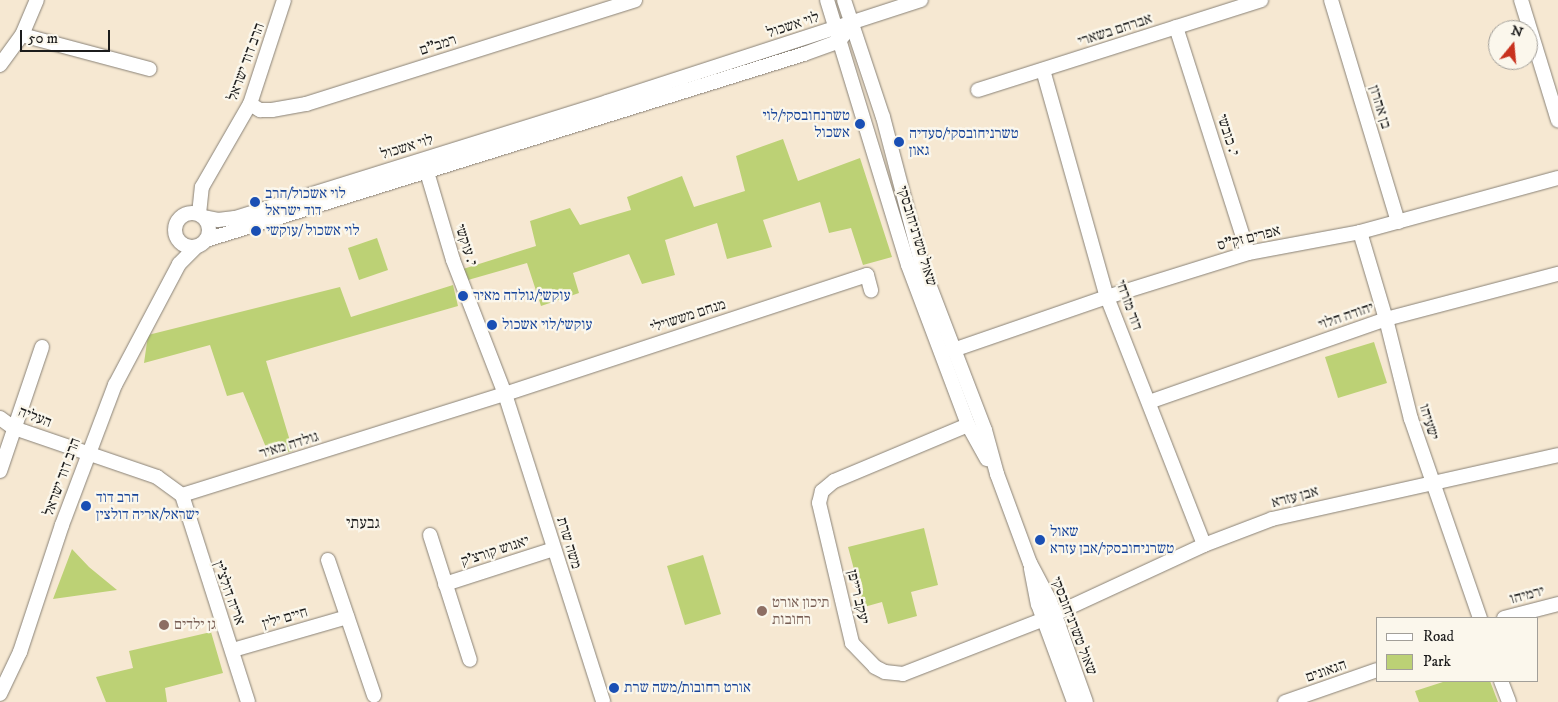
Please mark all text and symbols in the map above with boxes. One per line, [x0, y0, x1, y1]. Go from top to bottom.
street label: לוי אשכול [764, 8, 822, 42]
street label: אברהם בשארי [1075, 10, 1155, 50]
scale bar [22, 20, 112, 52]
street label: הרב דוד ישראל [224, 20, 268, 104]
north arrow [1488, 20, 1538, 70]
text: N [1509, 21, 1525, 42]
text: 50 m [28, 29, 58, 48]
street label: רמב"ם [417, 31, 459, 59]
street label: בן אהרון [1365, 83, 1395, 131]
place label: טשרנחובסקי/לוי אשכול [762, 106, 850, 141]
street label: י. כובשי [1213, 112, 1243, 158]
marker: טשרנחובסקי/לוי אשכול [854, 118, 866, 130]
place label: טשרניחובסקי/סעדיה גאון [909, 124, 1019, 159]
street label: לוי אשכול [378, 130, 436, 164]
marker: טשרניחובסקי/סעדיה גאון [893, 136, 905, 148]
place label: לוי אשכול/הרב דוד ישראל [265, 184, 346, 219]
street label: שאול טשרניחובסקי [893, 184, 941, 288]
marker: לוי אשכול/הרב דוד ישראל [249, 196, 261, 208]
street label: אפרים זק"ס [1216, 221, 1282, 255]
place label: לוי אשכול /עוקשי [266, 222, 360, 240]
street label: י. עוקשי [451, 222, 481, 268]
marker: לוי אשכול /עוקשי [250, 225, 262, 237]
street label: דוד מזרחי [1112, 277, 1146, 333]
place label: עוקשי/גולדה מאיר [473, 287, 571, 305]
marker: עוקשי/גולדה מאיר [457, 290, 469, 302]
street label: מנחם מששוילי [648, 295, 728, 337]
street label: יהודה הלוי [1316, 298, 1376, 334]
place label: עוקשי/לוי אשכול [502, 316, 592, 334]
marker: עוקשי/לוי אשכול [486, 319, 498, 331]
street label: העליה [16, 402, 54, 432]
street label: ישעיהו [1415, 402, 1443, 442]
street label: גולדה מאיר [257, 427, 321, 463]
street label: הרב דוד ישראל [40, 435, 84, 519]
street label: אבן עזרא [1270, 482, 1320, 512]
place label: הרב דוד ישראל/אריה דולצין [96, 488, 199, 523]
marker: הרב דוד ישראל/אריה דולצין [80, 500, 92, 512]
district label: גבעתי [346, 513, 380, 533]
street label: משה שרת [553, 515, 585, 571]
place label: שאול טשרניחובסקי/אבן עזרא [1050, 522, 1174, 557]
street label: יאנוש קורצ'ק [459, 531, 531, 571]
marker: שאול טשרניחובסקי/אבן עזרא [1034, 534, 1046, 546]
street label: אריה דולצ'ין [209, 558, 249, 628]
street label: יעקב רייפן [843, 568, 873, 626]
street label: שאול טשרניחובסקי [1047, 574, 1101, 678]
street label: ירמיהו [1508, 582, 1546, 608]
place label: תיכון אורט רחובות [772, 593, 830, 628]
street label: חיים ילין [260, 603, 310, 633]
marker: תיכון אורט רחובות [756, 605, 768, 617]
place label: גן ילדים [174, 616, 216, 634]
legend [1376, 617, 1538, 682]
marker: גן ילדים [158, 619, 170, 631]
text: Road [1423, 627, 1454, 646]
text: Park [1423, 652, 1451, 671]
street label: הגאונים [1303, 656, 1349, 686]
place label: אורט רחובות/משה שרת [624, 679, 751, 697]
marker: אורט רחובות/משה שרת [608, 682, 620, 694]

